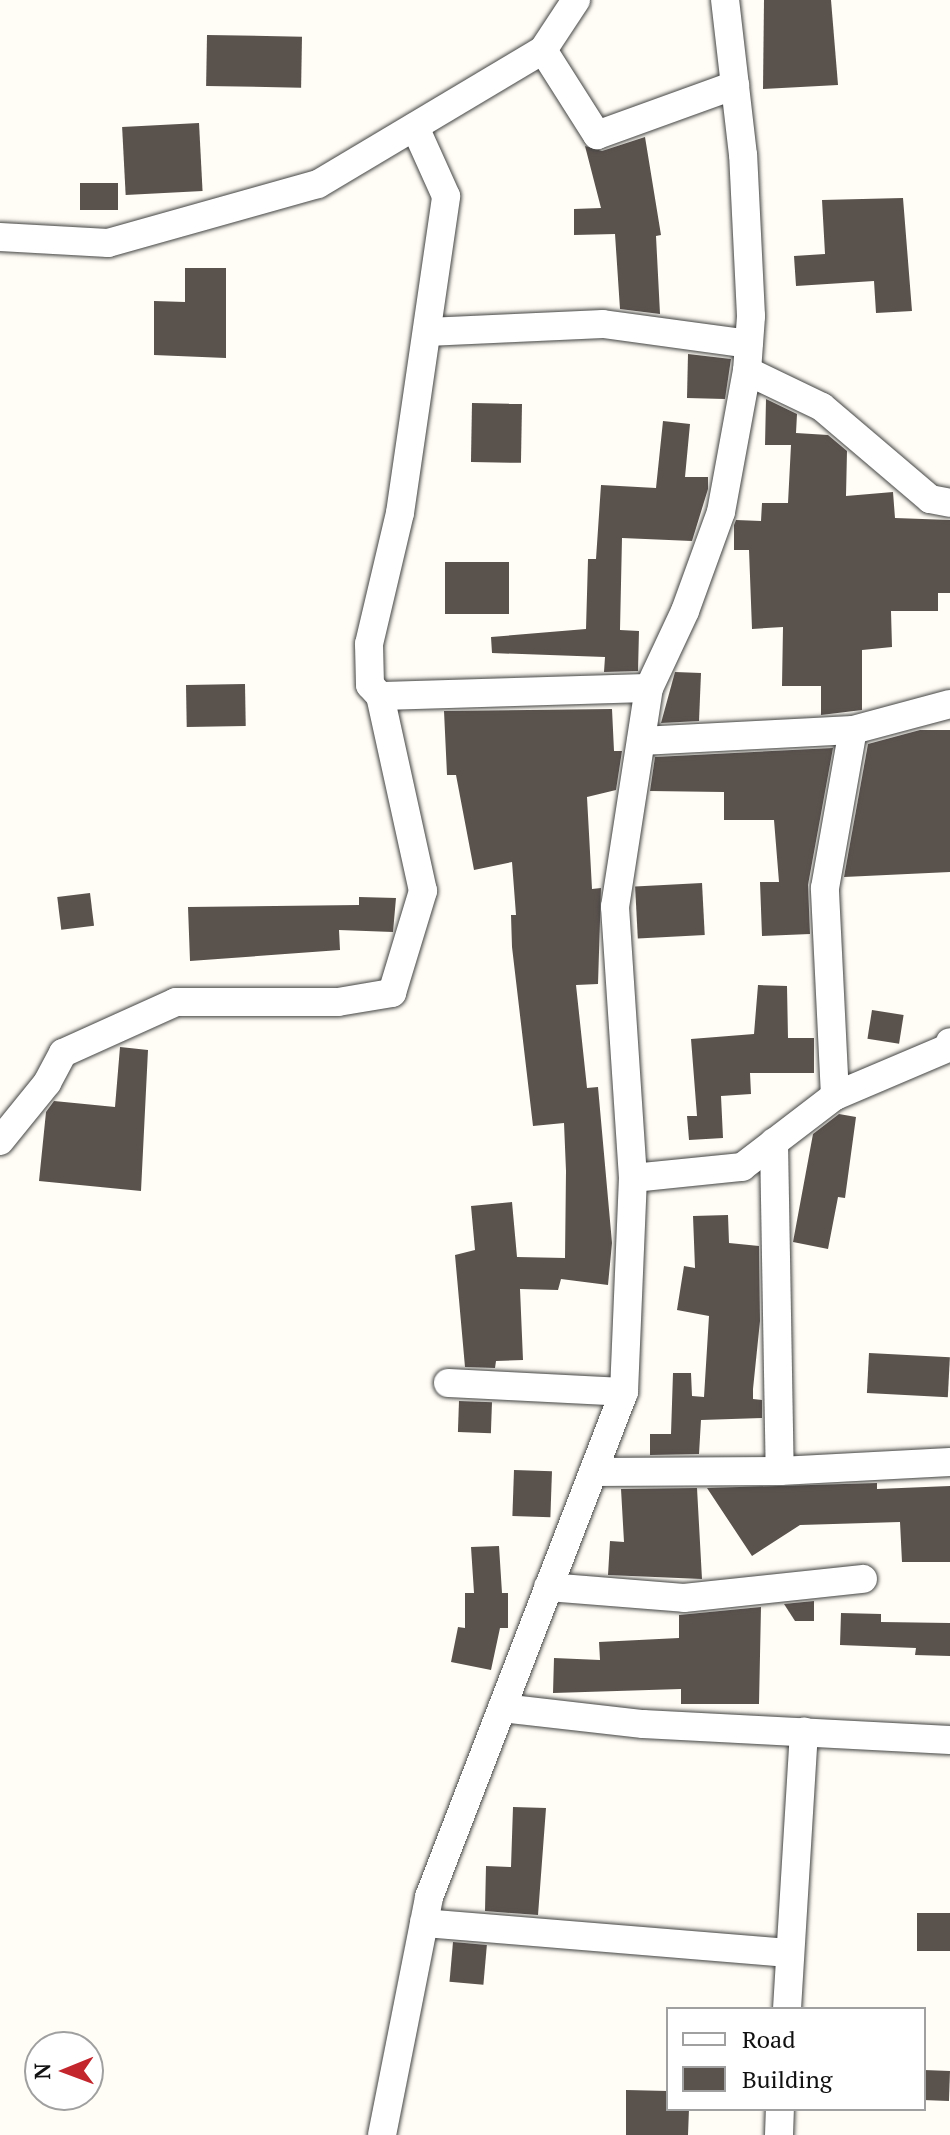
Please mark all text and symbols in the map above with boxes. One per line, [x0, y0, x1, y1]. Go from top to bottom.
legend [666, 2007, 926, 2111]
text: Road [742, 2023, 796, 2055]
north arrow [24, 2031, 104, 2111]
text: N [27, 2063, 56, 2080]
text: Building [742, 2063, 832, 2095]

